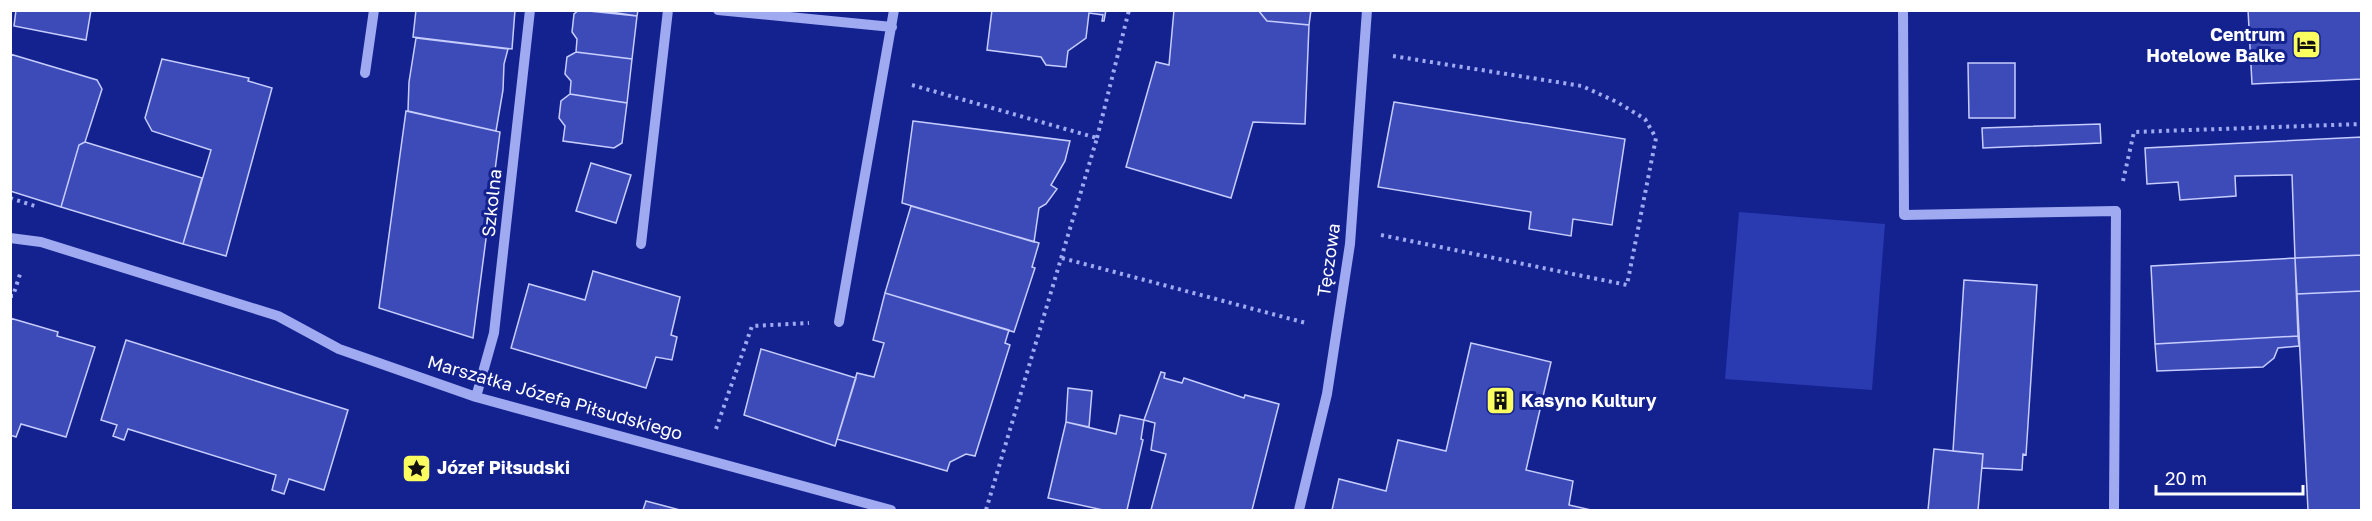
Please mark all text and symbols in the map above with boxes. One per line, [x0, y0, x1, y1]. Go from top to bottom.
place label: Centrum Hotelowe Balke [2146, 23, 2285, 66]
hotel icon: Centrum Hotelowe Balke [2290, 29, 2322, 61]
street label: Szkolna [477, 168, 506, 238]
street label: Tęczowa [1312, 222, 1344, 298]
street label: Marszałka Józefa Piłsudskiego [425, 350, 685, 444]
building icon: Kasyno Kultury [1484, 385, 1516, 417]
place label: Kasyno Kultury [1521, 389, 1657, 411]
place icon: Józef Piłsudski [400, 452, 432, 484]
place label: Józef Piłsudski [437, 456, 570, 478]
scale bar [2156, 458, 2303, 496]
text: 20 m [2165, 467, 2207, 489]

